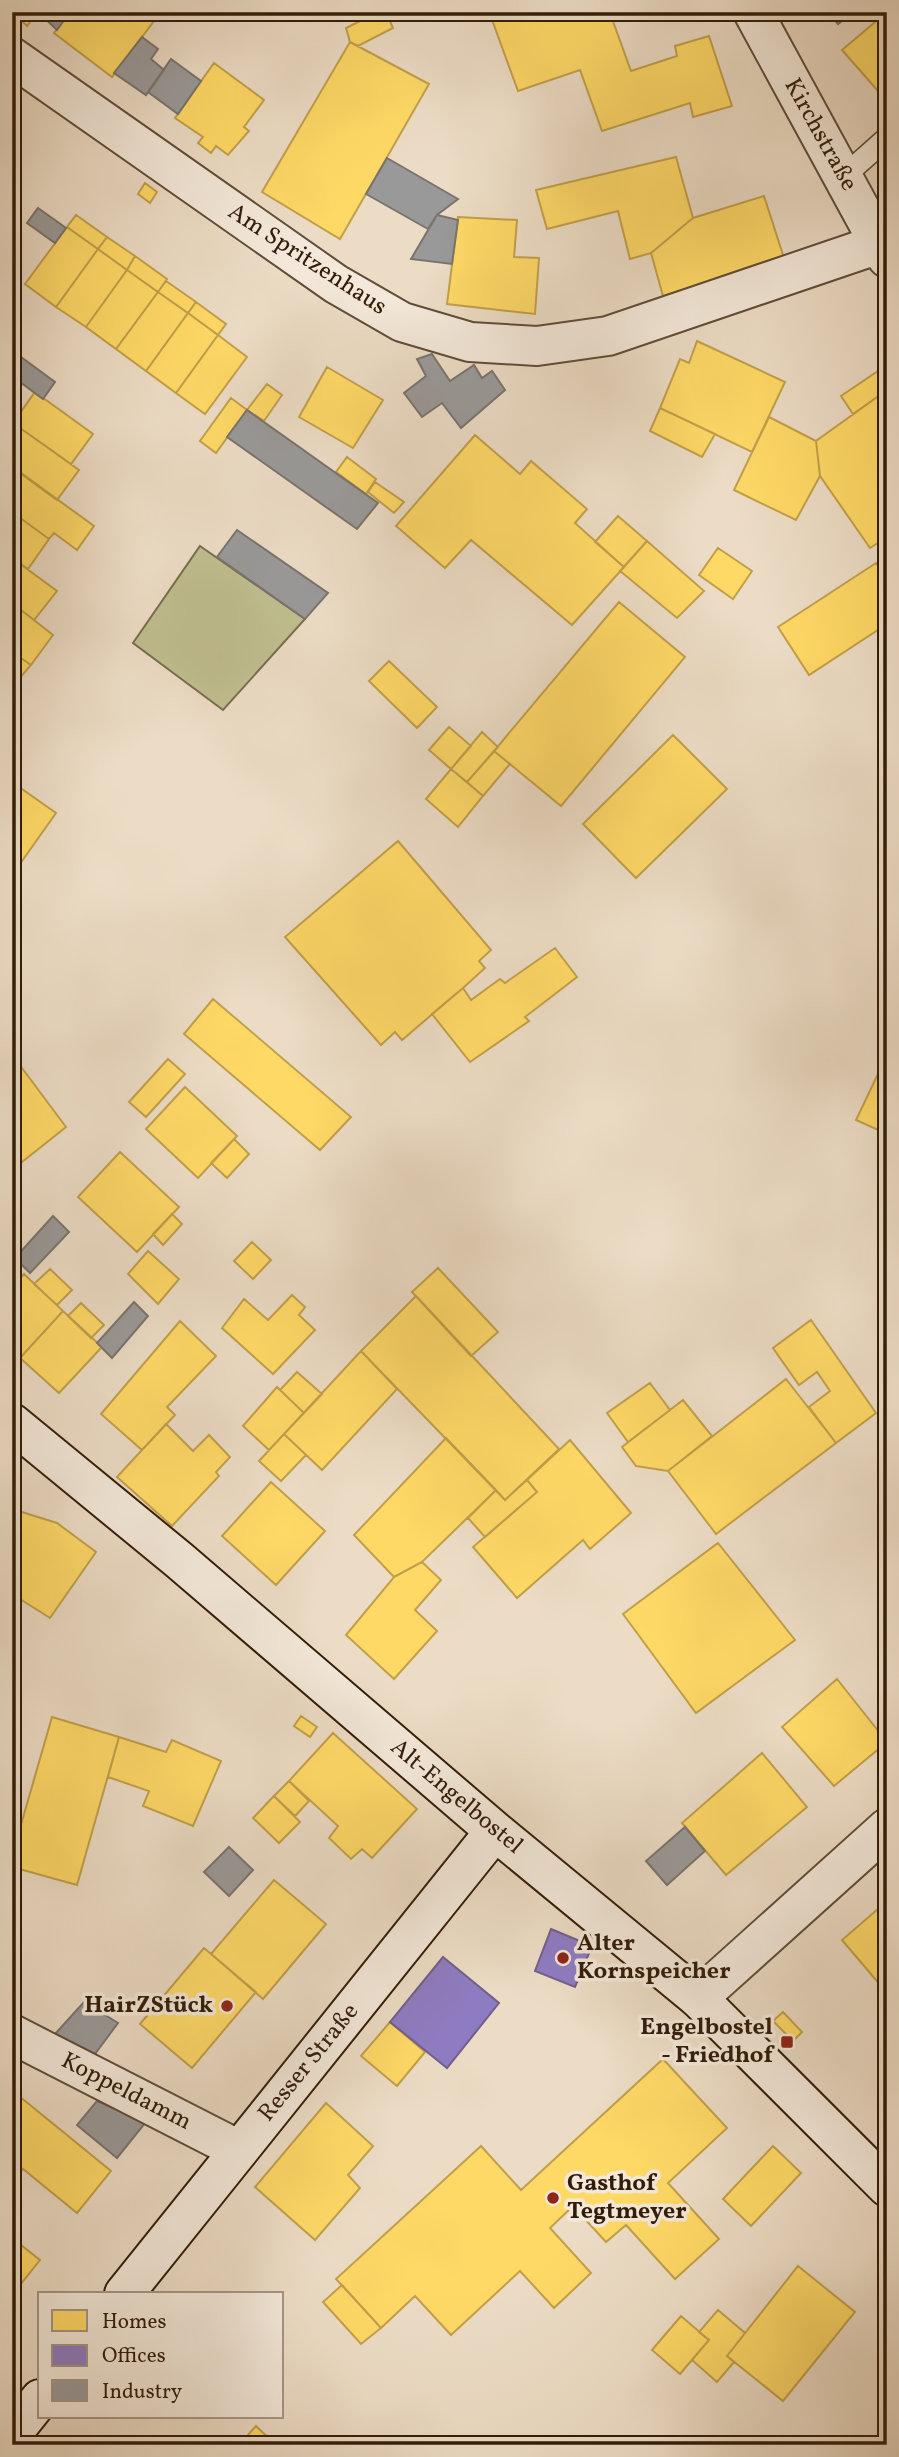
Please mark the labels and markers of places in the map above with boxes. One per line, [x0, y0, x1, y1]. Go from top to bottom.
place label: Alter Kornspeicher [577, 1927, 731, 1989]
marker: Alter Kornspeicher [555, 1950, 571, 1966]
place label: HairZStück [84, 1989, 213, 2023]
marker: HairZStück [219, 1998, 235, 2014]
place label: Engelbostel - Friedhof [640, 2011, 776, 2073]
marker: Engelbostel - Friedhof [779, 2034, 795, 2050]
place label: Gasthof Tegtmeyer [567, 2167, 687, 2229]
marker: Gasthof Tegtmeyer [545, 2190, 561, 2206]

